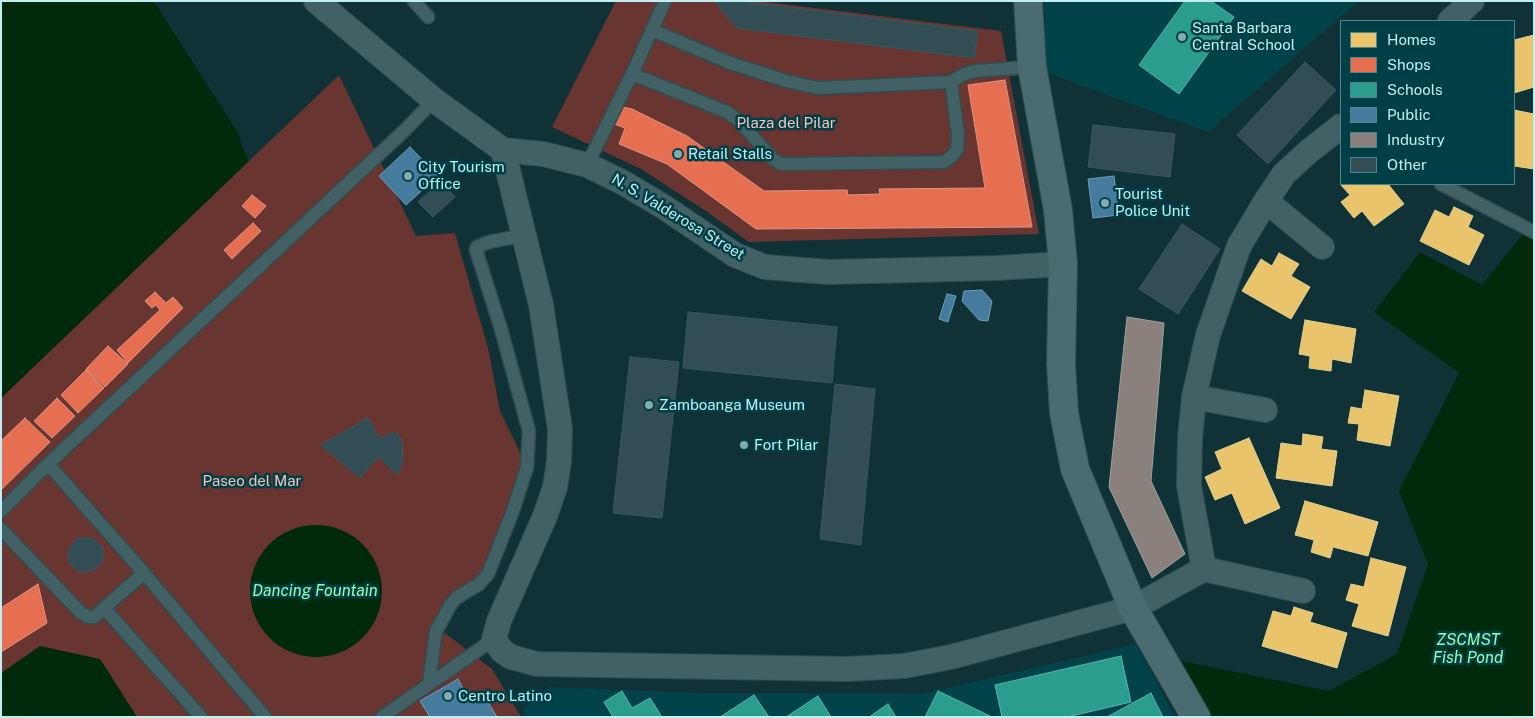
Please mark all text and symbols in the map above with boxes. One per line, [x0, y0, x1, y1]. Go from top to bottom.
place label: Santa Barbara Central School [1192, 19, 1295, 54]
legend [1340, 20, 1515, 185]
marker: Santa Barbara Central School [1176, 31, 1188, 43]
text: Homes [1387, 31, 1436, 48]
text: Shops [1387, 56, 1431, 73]
text: Schools [1387, 81, 1443, 98]
text: Public [1387, 106, 1431, 123]
park label: Plaza del Pilar [736, 114, 836, 132]
text: Industry [1387, 131, 1445, 148]
place label: Retail Stalls [688, 145, 772, 163]
marker: Retail Stalls [672, 148, 684, 160]
text: Other [1387, 156, 1427, 173]
place label: City Tourism Office [418, 158, 505, 193]
marker: City Tourism Office [402, 170, 414, 182]
street label: N. S. Valderosa Street [608, 170, 748, 264]
place label: Tourist Police Unit [1115, 185, 1190, 220]
marker: Tourist Police Unit [1099, 197, 1111, 209]
place label: Zamboanga Museum [659, 396, 805, 414]
marker: Zamboanga Museum [643, 399, 655, 411]
place label: Fort Pilar [754, 436, 818, 454]
marker: Fort Pilar [738, 439, 750, 451]
park label: Paseo del Mar [203, 472, 301, 490]
water label: Dancing Fountain [252, 581, 378, 601]
water label: ZSCMST Fish Pond [1433, 630, 1503, 668]
place label: Centro Latino [458, 687, 552, 705]
marker: Centro Latino [442, 690, 454, 702]

